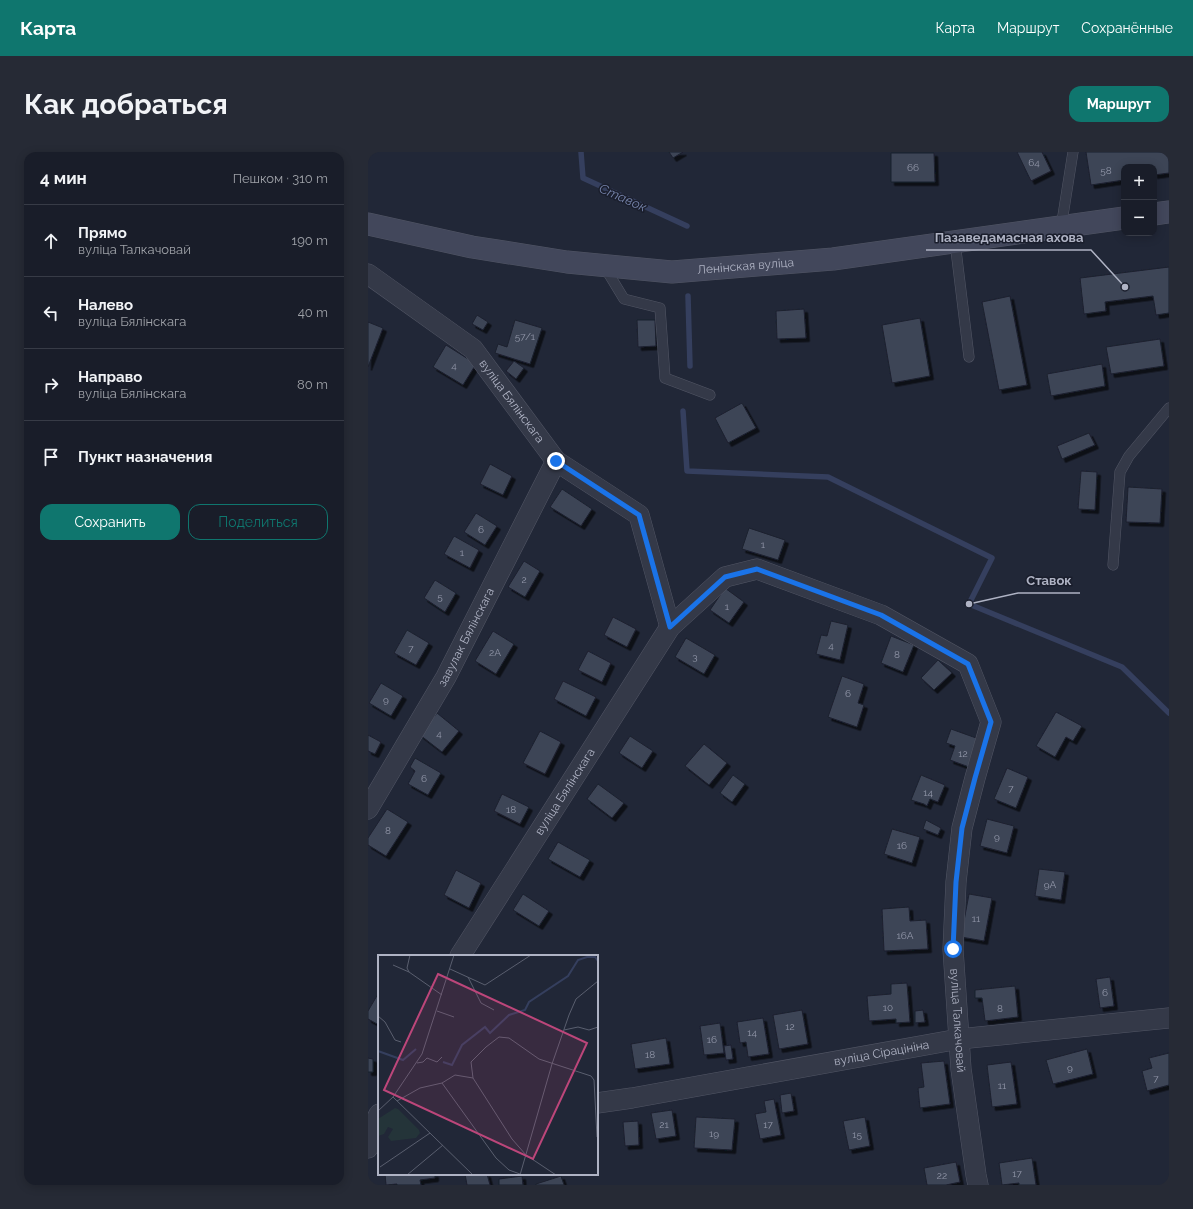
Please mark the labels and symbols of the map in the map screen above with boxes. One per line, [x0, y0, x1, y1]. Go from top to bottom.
house number: 64 [1028, 157, 1040, 168]
house number: 66 [907, 162, 919, 173]
house number: 58 [1100, 165, 1112, 176]
water label: Ставок [597, 180, 649, 215]
callout: Пазаведамасная ахова [926, 225, 1091, 250]
text: Пазаведамасная ахова [935, 230, 1084, 245]
street label: Ленінская вуліца [697, 255, 794, 277]
house number: 57/1 [515, 331, 536, 342]
street label: вуліца Бялінскага [476, 357, 547, 446]
house number: 4 [451, 360, 457, 371]
route end [547, 452, 565, 470]
house number: 6 [478, 524, 484, 535]
house number: 1 [761, 539, 766, 550]
house number: 1 [460, 547, 465, 558]
callout: Ставок [1018, 568, 1080, 593]
text: Ставок [1026, 573, 1072, 588]
house number: 2 [521, 574, 527, 585]
street label: завулак Бялінскага [435, 585, 497, 689]
house number: 5 [437, 591, 443, 602]
house number: 1 [725, 601, 730, 612]
house number: 4 [828, 640, 834, 651]
house number: 7 [408, 643, 414, 654]
house number: 2А [489, 647, 501, 658]
house number: 8 [894, 649, 900, 660]
house number: 3 [692, 651, 698, 662]
house number: 6 [845, 688, 851, 699]
house number: 9 [383, 694, 389, 705]
house number: 4 [436, 728, 442, 739]
street label: вуліца Бялінскага [532, 746, 598, 838]
house number: 12 [958, 748, 968, 759]
house number: 6 [421, 773, 427, 784]
house number: 7 [1008, 783, 1014, 794]
house number: 14 [923, 787, 933, 798]
house number: 18 [506, 804, 516, 815]
house number: 8 [385, 825, 391, 836]
house number: 9 [994, 831, 1000, 842]
house number: 16 [897, 840, 907, 851]
house number: 9А [1044, 879, 1057, 890]
house number: 11 [972, 913, 981, 924]
house number: 16А [897, 930, 914, 941]
route start [944, 940, 962, 958]
inset map [378, 955, 598, 1175]
street label: вуліца Талкачовай [947, 968, 968, 1073]
house number: 6 [1102, 987, 1108, 998]
house number: 10 [883, 1002, 893, 1013]
house number: 8 [997, 1003, 1003, 1014]
house number: 12 [785, 1021, 795, 1032]
house number: 14 [747, 1027, 757, 1038]
house number: 16 [707, 1034, 717, 1045]
street label: вуліца Сірацініна [833, 1038, 930, 1068]
house number: 18 [645, 1049, 655, 1060]
house number: 9 [1067, 1062, 1073, 1073]
house number: 7 [1153, 1073, 1159, 1084]
house number: 11 [998, 1080, 1007, 1091]
house number: 21 [659, 1119, 669, 1130]
house number: 17 [763, 1119, 773, 1130]
house number: 19 [709, 1128, 719, 1139]
house number: 15 [852, 1129, 862, 1140]
house number: 17 [1012, 1168, 1022, 1179]
house number: 22 [937, 1170, 947, 1181]

